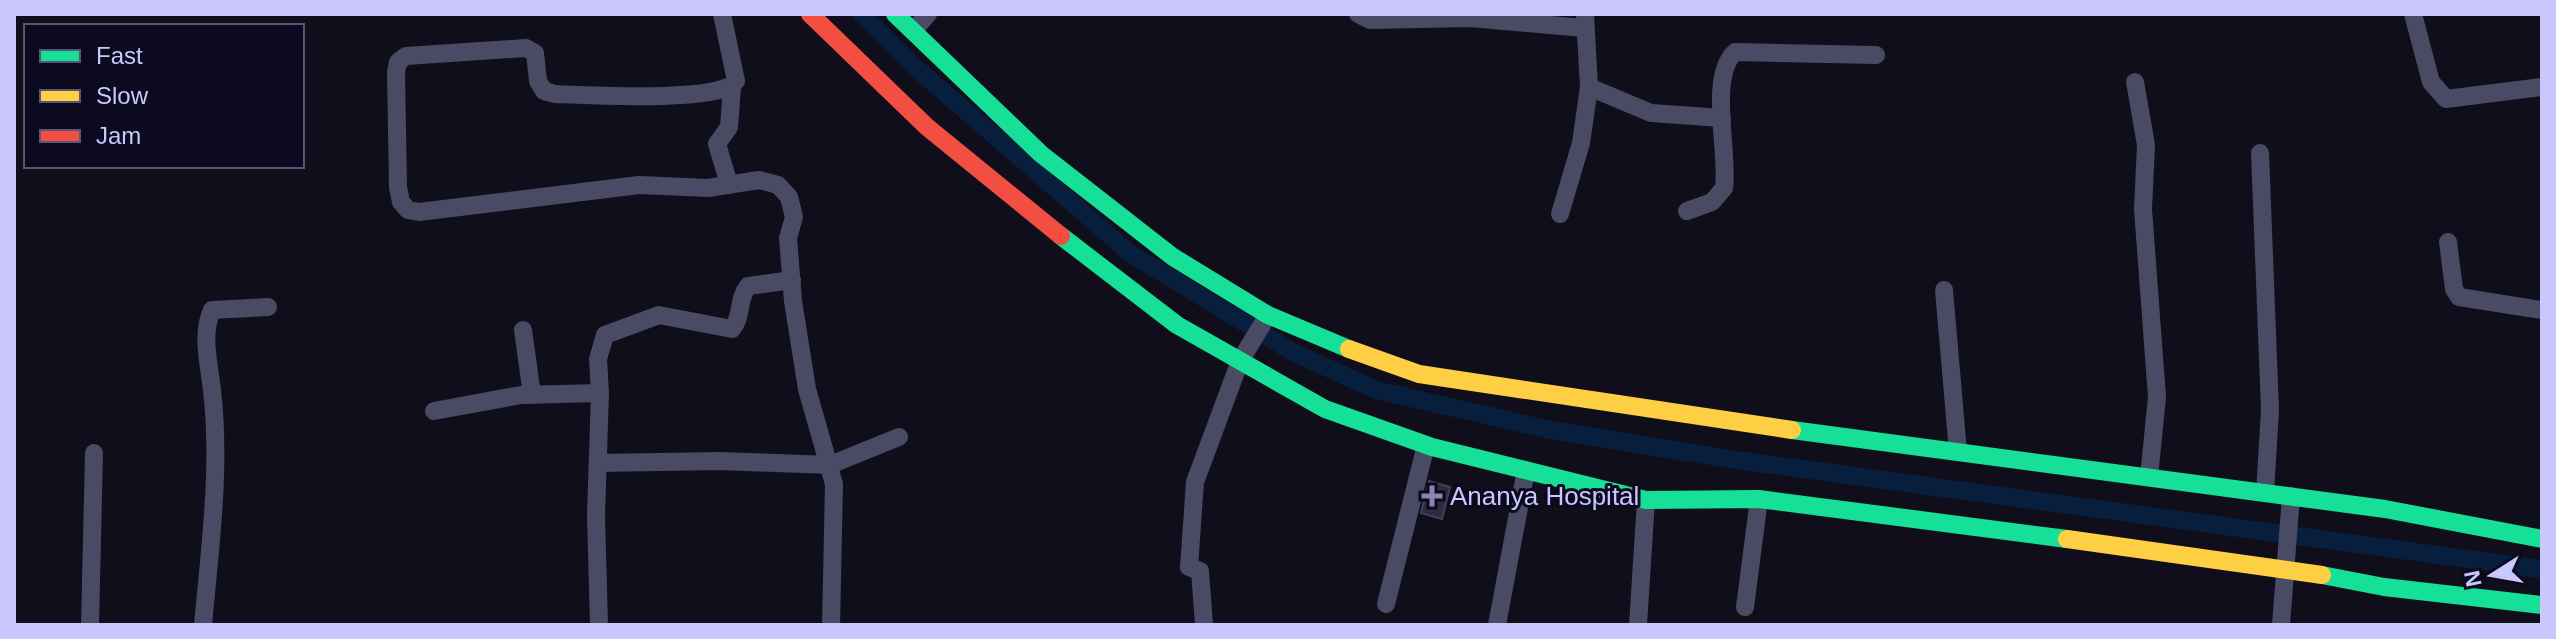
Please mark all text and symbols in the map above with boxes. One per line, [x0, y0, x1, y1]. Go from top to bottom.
legend [24, 24, 304, 168]
text: Fast [96, 42, 143, 69]
text: Slow [96, 82, 149, 109]
text: Jam [96, 122, 141, 149]
place label: Ananya Hospital [1450, 481, 1639, 511]
marker: Ananya Hospital [1421, 485, 1443, 507]
north arrow [2452, 535, 2532, 615]
text: N [2459, 569, 2487, 589]

